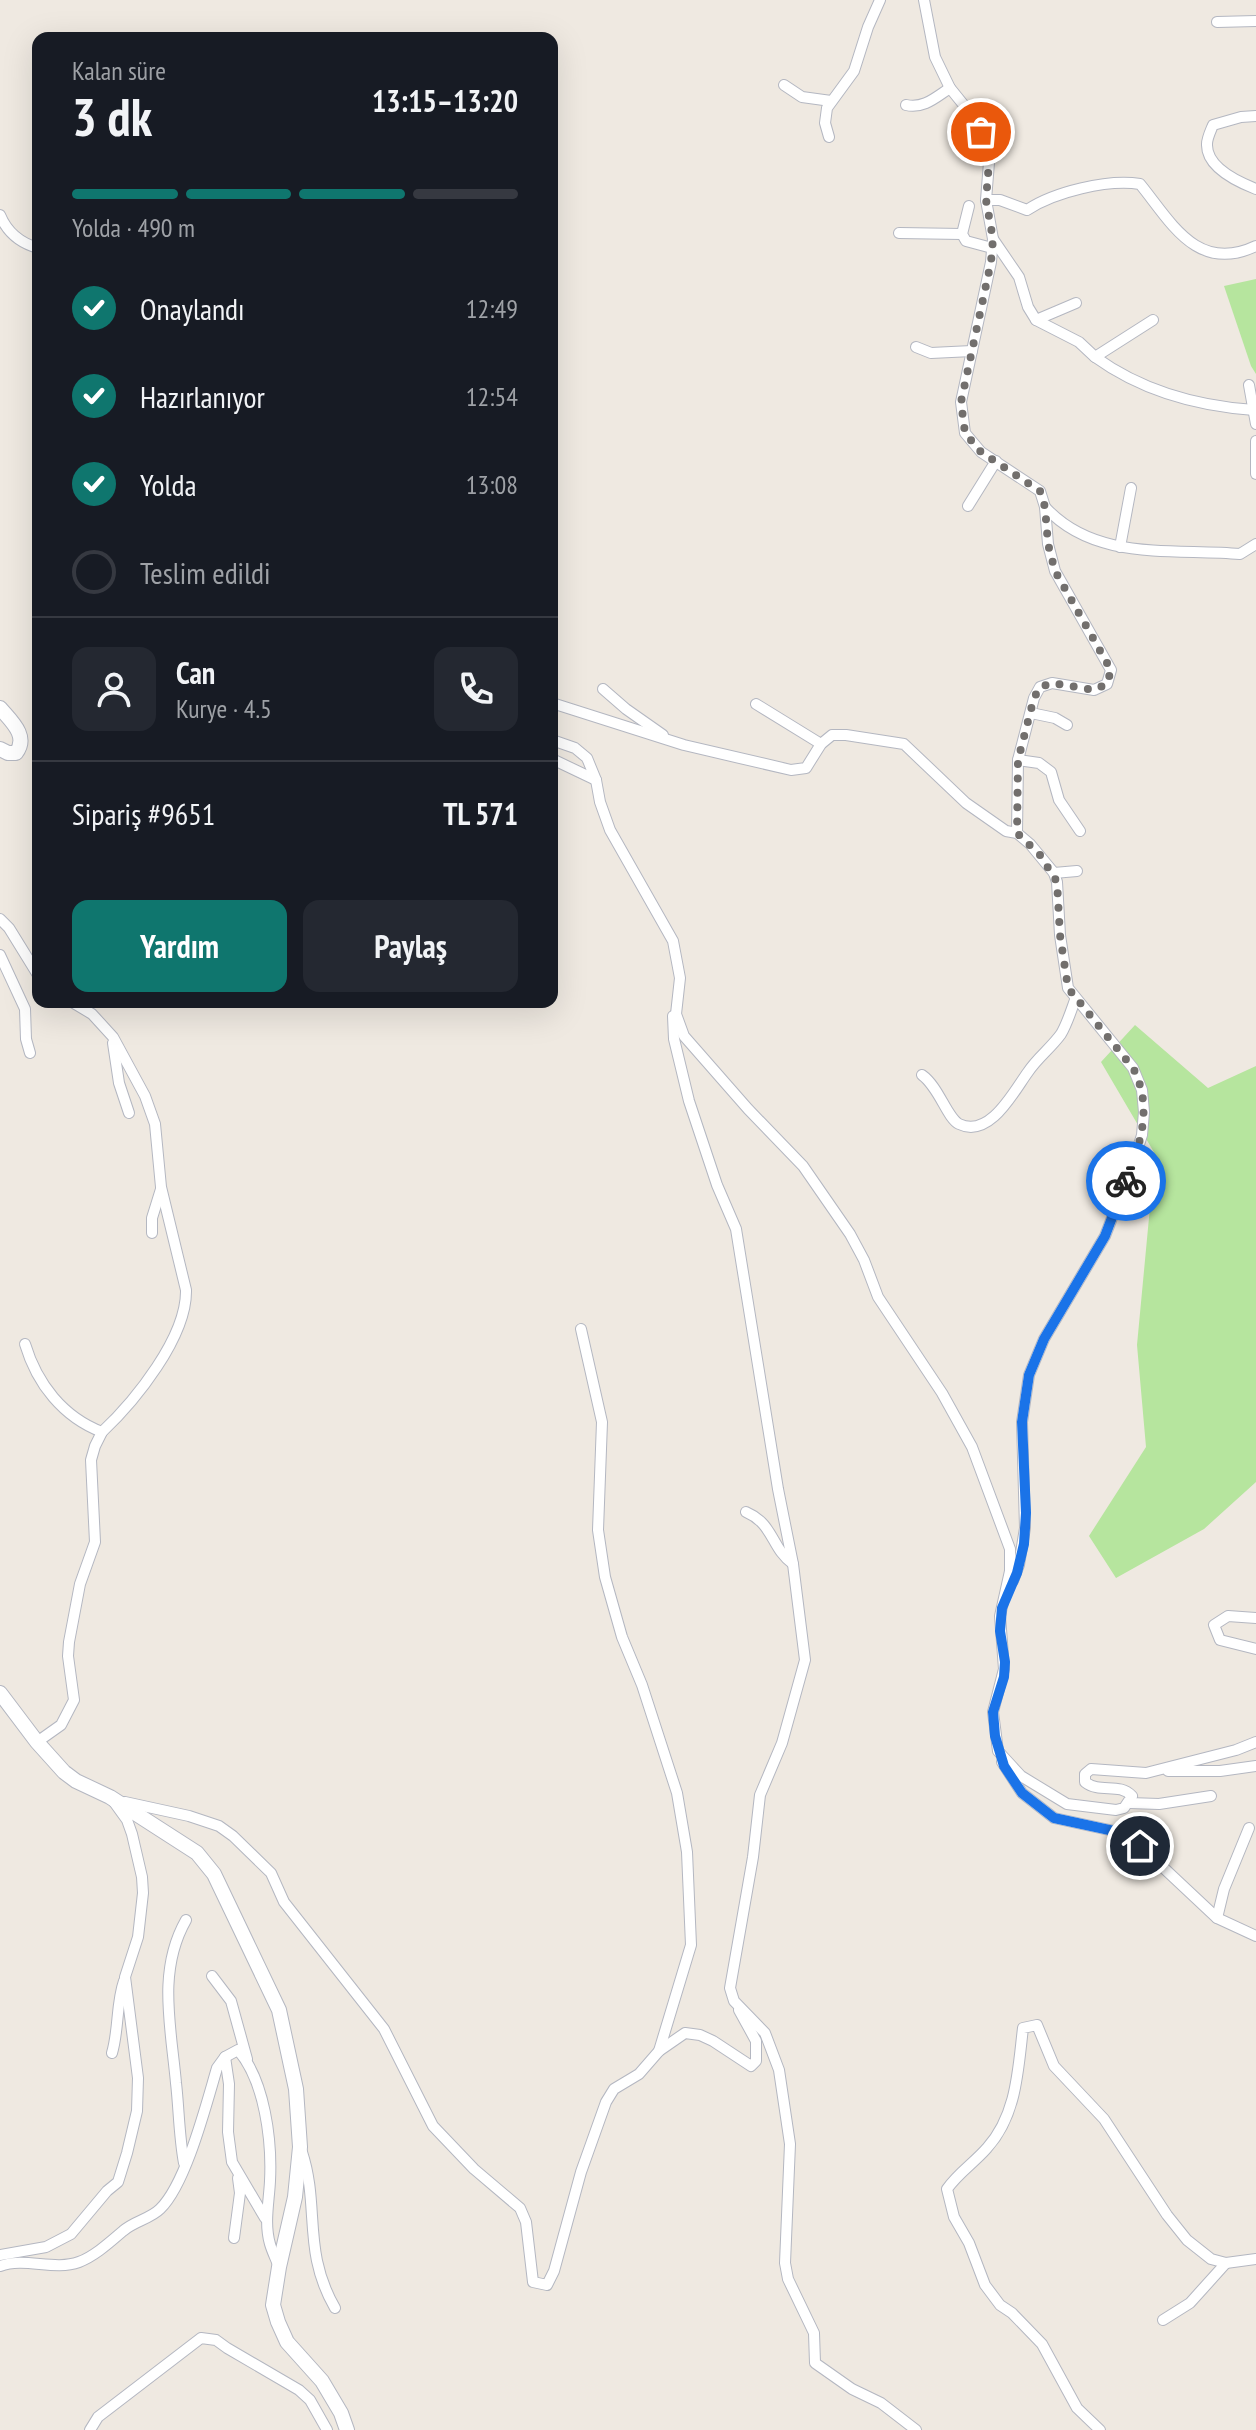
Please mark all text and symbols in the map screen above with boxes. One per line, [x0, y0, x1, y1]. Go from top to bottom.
text: Kalan süre [72, 54, 166, 87]
text: 13:15–13:20 [372, 81, 518, 120]
text: 3 dk [72, 83, 152, 150]
pin [947, 98, 1015, 166]
icon: bag [959, 110, 1003, 154]
text: Yolda · 490 m [72, 211, 195, 244]
icon: check [72, 286, 116, 330]
text: Onaylandı [140, 289, 245, 328]
text: 12:49 [466, 292, 518, 325]
icon: check [72, 374, 116, 418]
text: Hazırlanıyor [140, 377, 265, 416]
text: 12:54 [466, 380, 518, 413]
icon: check [72, 462, 116, 506]
text: Yolda [140, 465, 196, 504]
text: 13:08 [466, 468, 518, 501]
text: Teslim edildi [140, 553, 271, 592]
button: person [72, 647, 156, 731]
button: phone [434, 647, 518, 731]
text: Can [176, 653, 215, 692]
text: Kurye · 4.5 [176, 692, 272, 725]
text: Sipariş #9651 [72, 794, 215, 833]
text: TL 571 [443, 794, 518, 833]
button: Yardım [72, 900, 287, 992]
button: Paylaş [303, 900, 518, 992]
courier [1086, 1141, 1166, 1221]
icon: bike [1104, 1159, 1148, 1203]
pin [1106, 1812, 1174, 1880]
icon: home [1118, 1824, 1162, 1868]

